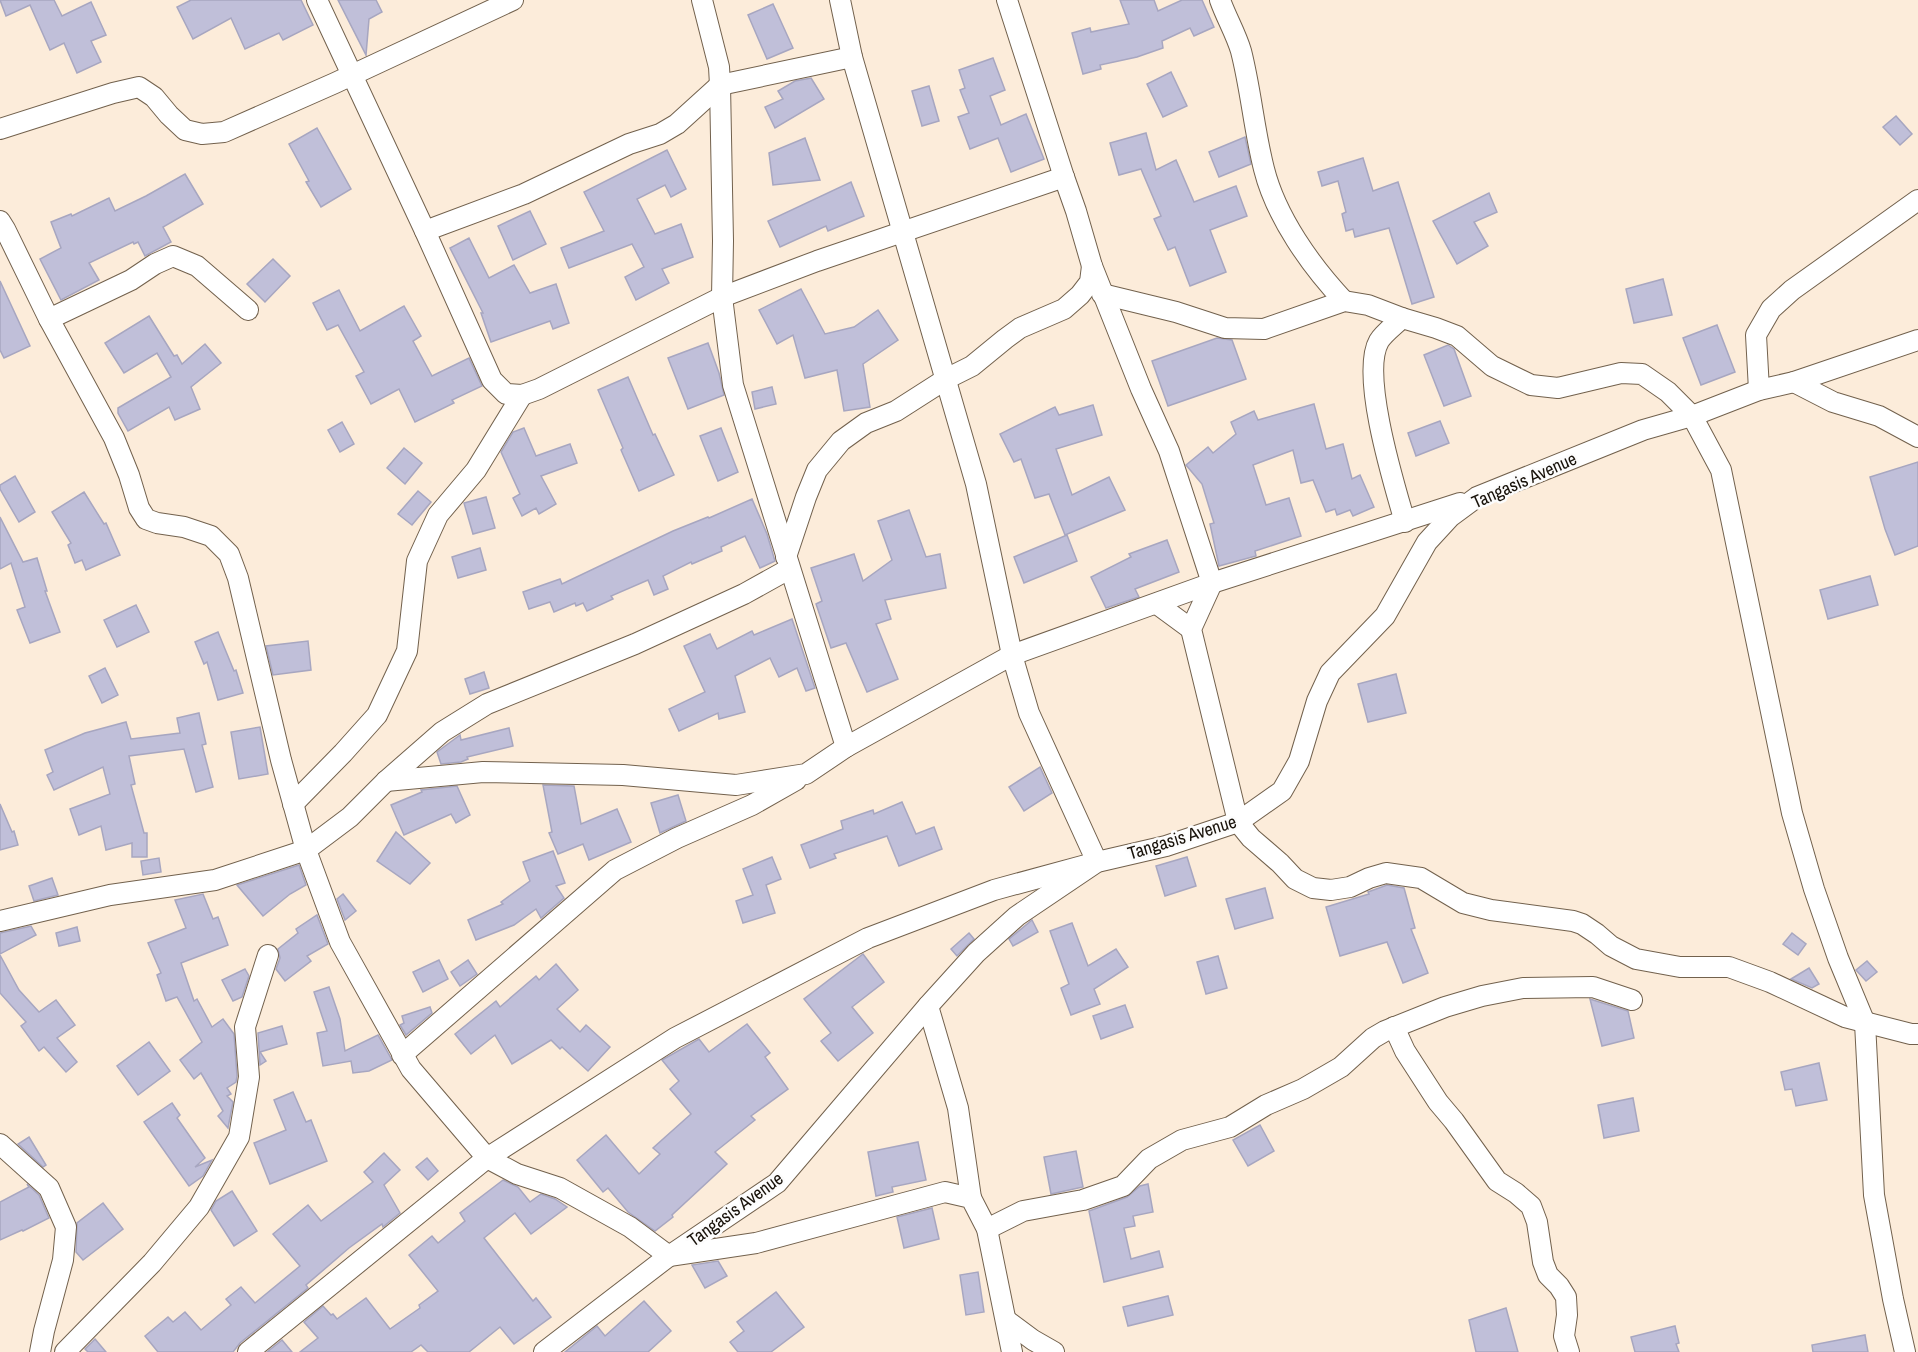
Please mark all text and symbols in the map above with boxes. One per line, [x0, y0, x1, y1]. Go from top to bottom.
street label: Tangasis Avenue [1468, 446, 1580, 514]
street label: Tangasis Avenue [1125, 809, 1239, 865]
street label: Tangasis Avenue [682, 1166, 788, 1252]

